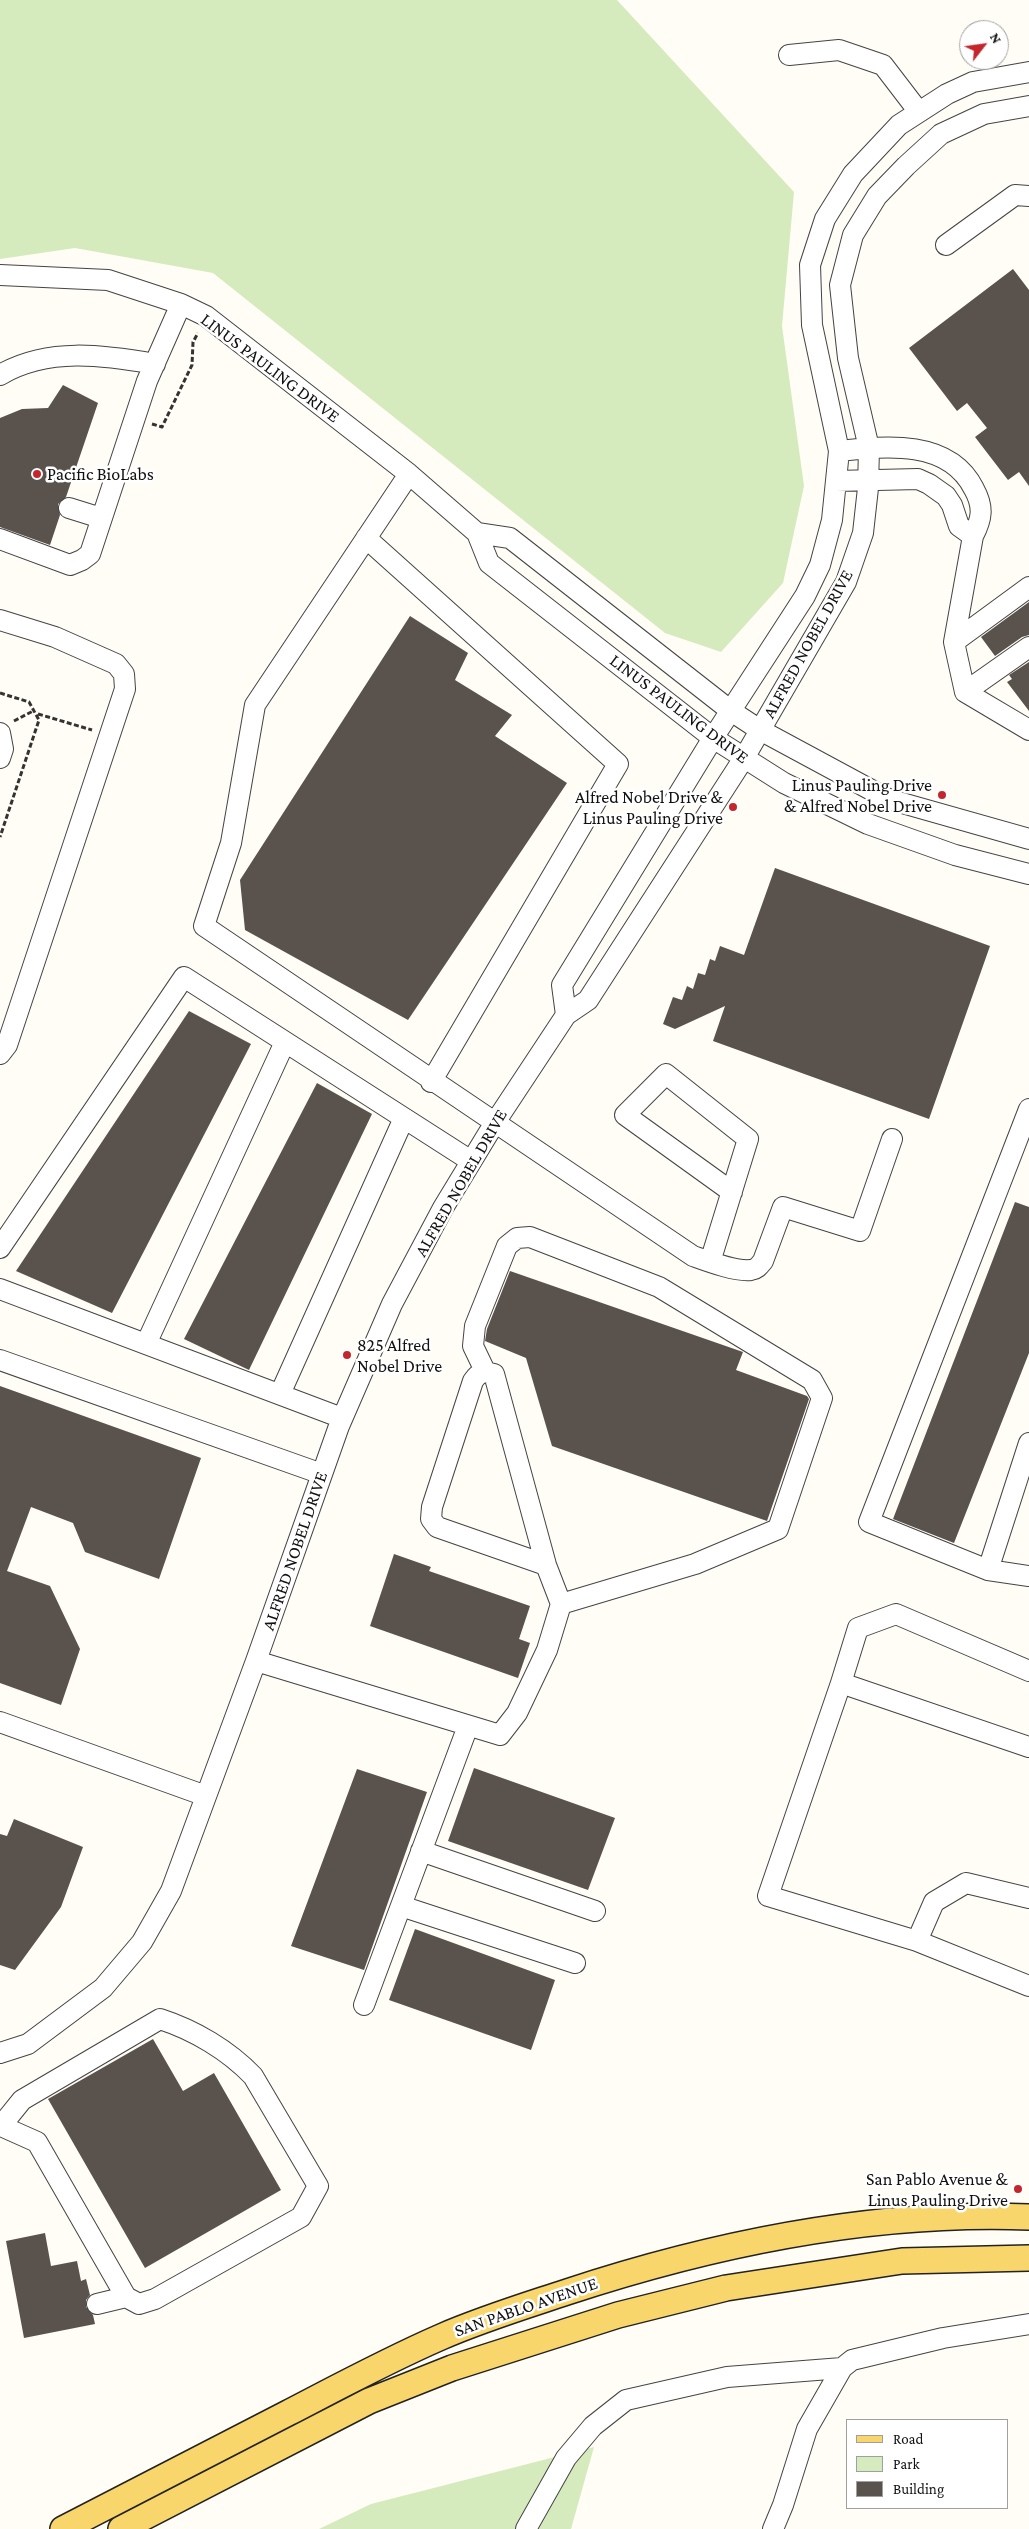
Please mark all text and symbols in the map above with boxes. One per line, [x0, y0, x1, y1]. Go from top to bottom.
north arrow [959, 20, 1009, 70]
text: N [987, 30, 1005, 46]
street label: LINUS PAULING DRIVE [196, 309, 344, 427]
place label: Pacific BioLabs [47, 463, 154, 485]
marker: Pacific BioLabs [31, 468, 43, 480]
street label: ALFRED NOBEL DRIVE [758, 566, 858, 722]
street label: LINUS PAULING DRIVE [605, 650, 753, 768]
place label: Linus Pauling Drive & Alfred Nobel Drive [784, 774, 932, 816]
place label: Alfred Nobel Drive & Linus Pauling Drive [575, 786, 723, 829]
marker: Linus Pauling Drive & Alfred Nobel Drive [936, 789, 948, 801]
marker: Alfred Nobel Drive & Linus Pauling Drive [727, 801, 739, 813]
street label: ALFRED NOBEL DRIVE [410, 1105, 512, 1261]
place label: 825 Alfred Nobel Drive [357, 1334, 442, 1376]
marker: 825 Alfred Nobel Drive [341, 1349, 353, 1361]
street label: ALFRED NOBEL DRIVE [258, 1469, 332, 1633]
place label: San Pablo Avenue & Linus Pauling Drive [866, 2168, 1008, 2210]
marker: San Pablo Avenue & Linus Pauling Drive [1012, 2183, 1024, 2195]
street label: SAN PABLO AVENUE [452, 2272, 600, 2342]
legend [846, 2419, 1009, 2509]
text: Road [893, 2431, 923, 2447]
text: Park [893, 2456, 920, 2472]
text: Building [893, 2481, 944, 2497]

